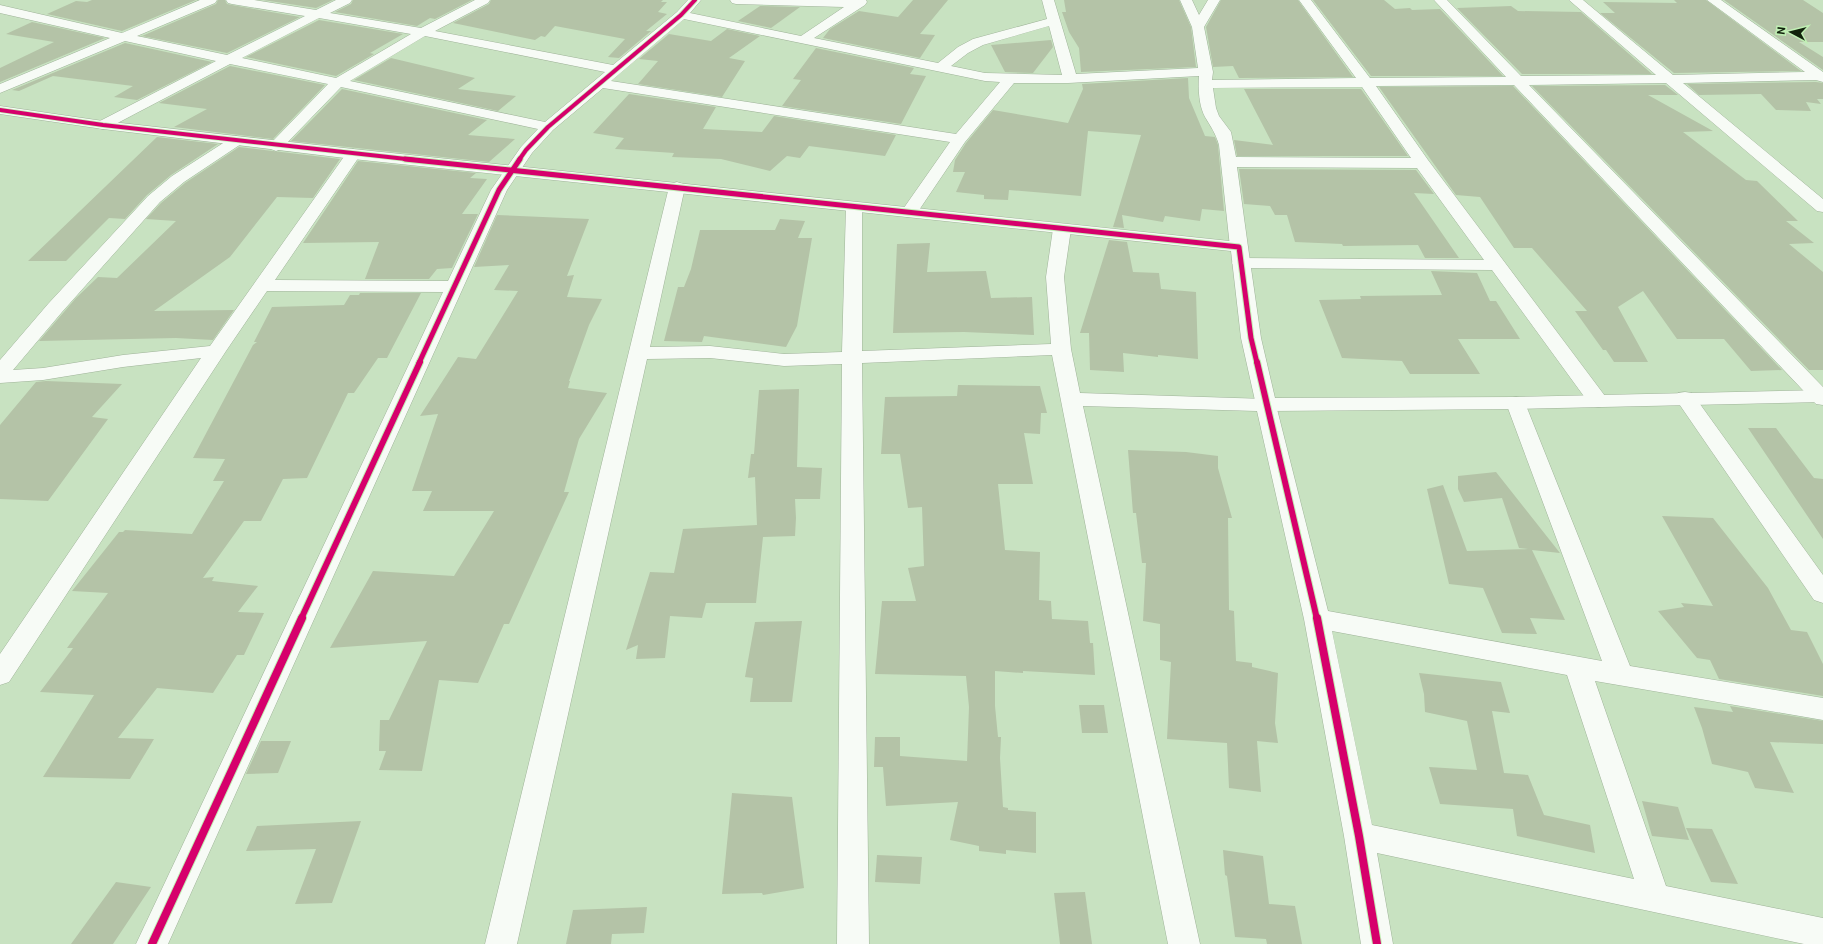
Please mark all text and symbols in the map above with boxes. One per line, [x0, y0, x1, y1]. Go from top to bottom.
north arrow [1771, 12, 1811, 52]
text: N [1775, 26, 1789, 35]

